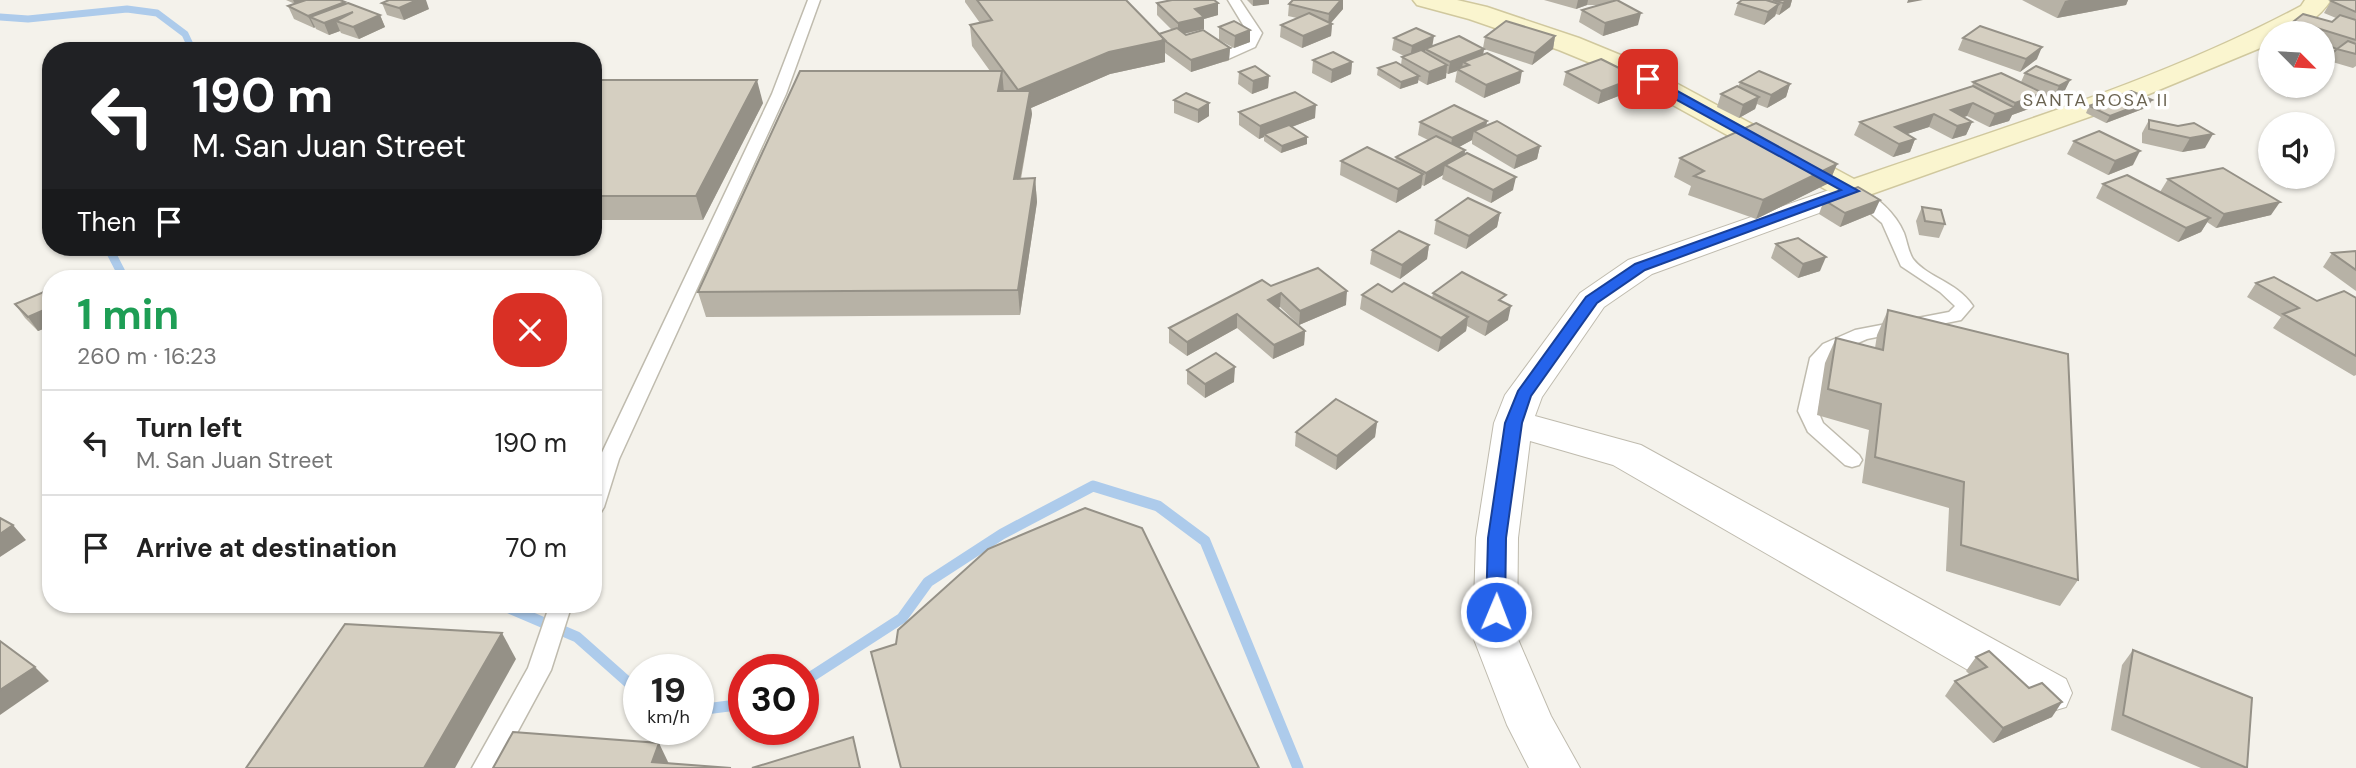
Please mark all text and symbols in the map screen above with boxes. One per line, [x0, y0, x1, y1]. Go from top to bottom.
north arrow [2258, 21, 2334, 98]
map controls [2258, 21, 2335, 189]
pin [1618, 49, 1678, 109]
icon: arrive [1629, 60, 1667, 98]
text: 190 m [192, 63, 333, 127]
icon: left [77, 70, 168, 161]
district label: SANTA ROSA II [2023, 88, 2169, 112]
button: sound [2258, 112, 2335, 189]
text: M. San Juan Street [192, 125, 466, 167]
icon: arrive [150, 203, 188, 241]
text: Then [77, 205, 136, 239]
text: 1 min [77, 287, 179, 342]
button: close [493, 293, 567, 367]
text: 260 m · 16:23 [77, 341, 217, 371]
text: Turn left [136, 411, 243, 445]
icon: left [77, 424, 115, 462]
text: 190 m [495, 426, 567, 460]
text: M. San Juan Street [136, 445, 333, 475]
icon: arrive [77, 529, 115, 567]
text: Arrive at destination [136, 531, 397, 565]
text: 70 m [506, 531, 567, 565]
position arrow [1459, 575, 1533, 649]
speed limit sign: 30 [728, 654, 819, 745]
text: 19 [651, 667, 686, 713]
text: km/h [647, 705, 690, 729]

